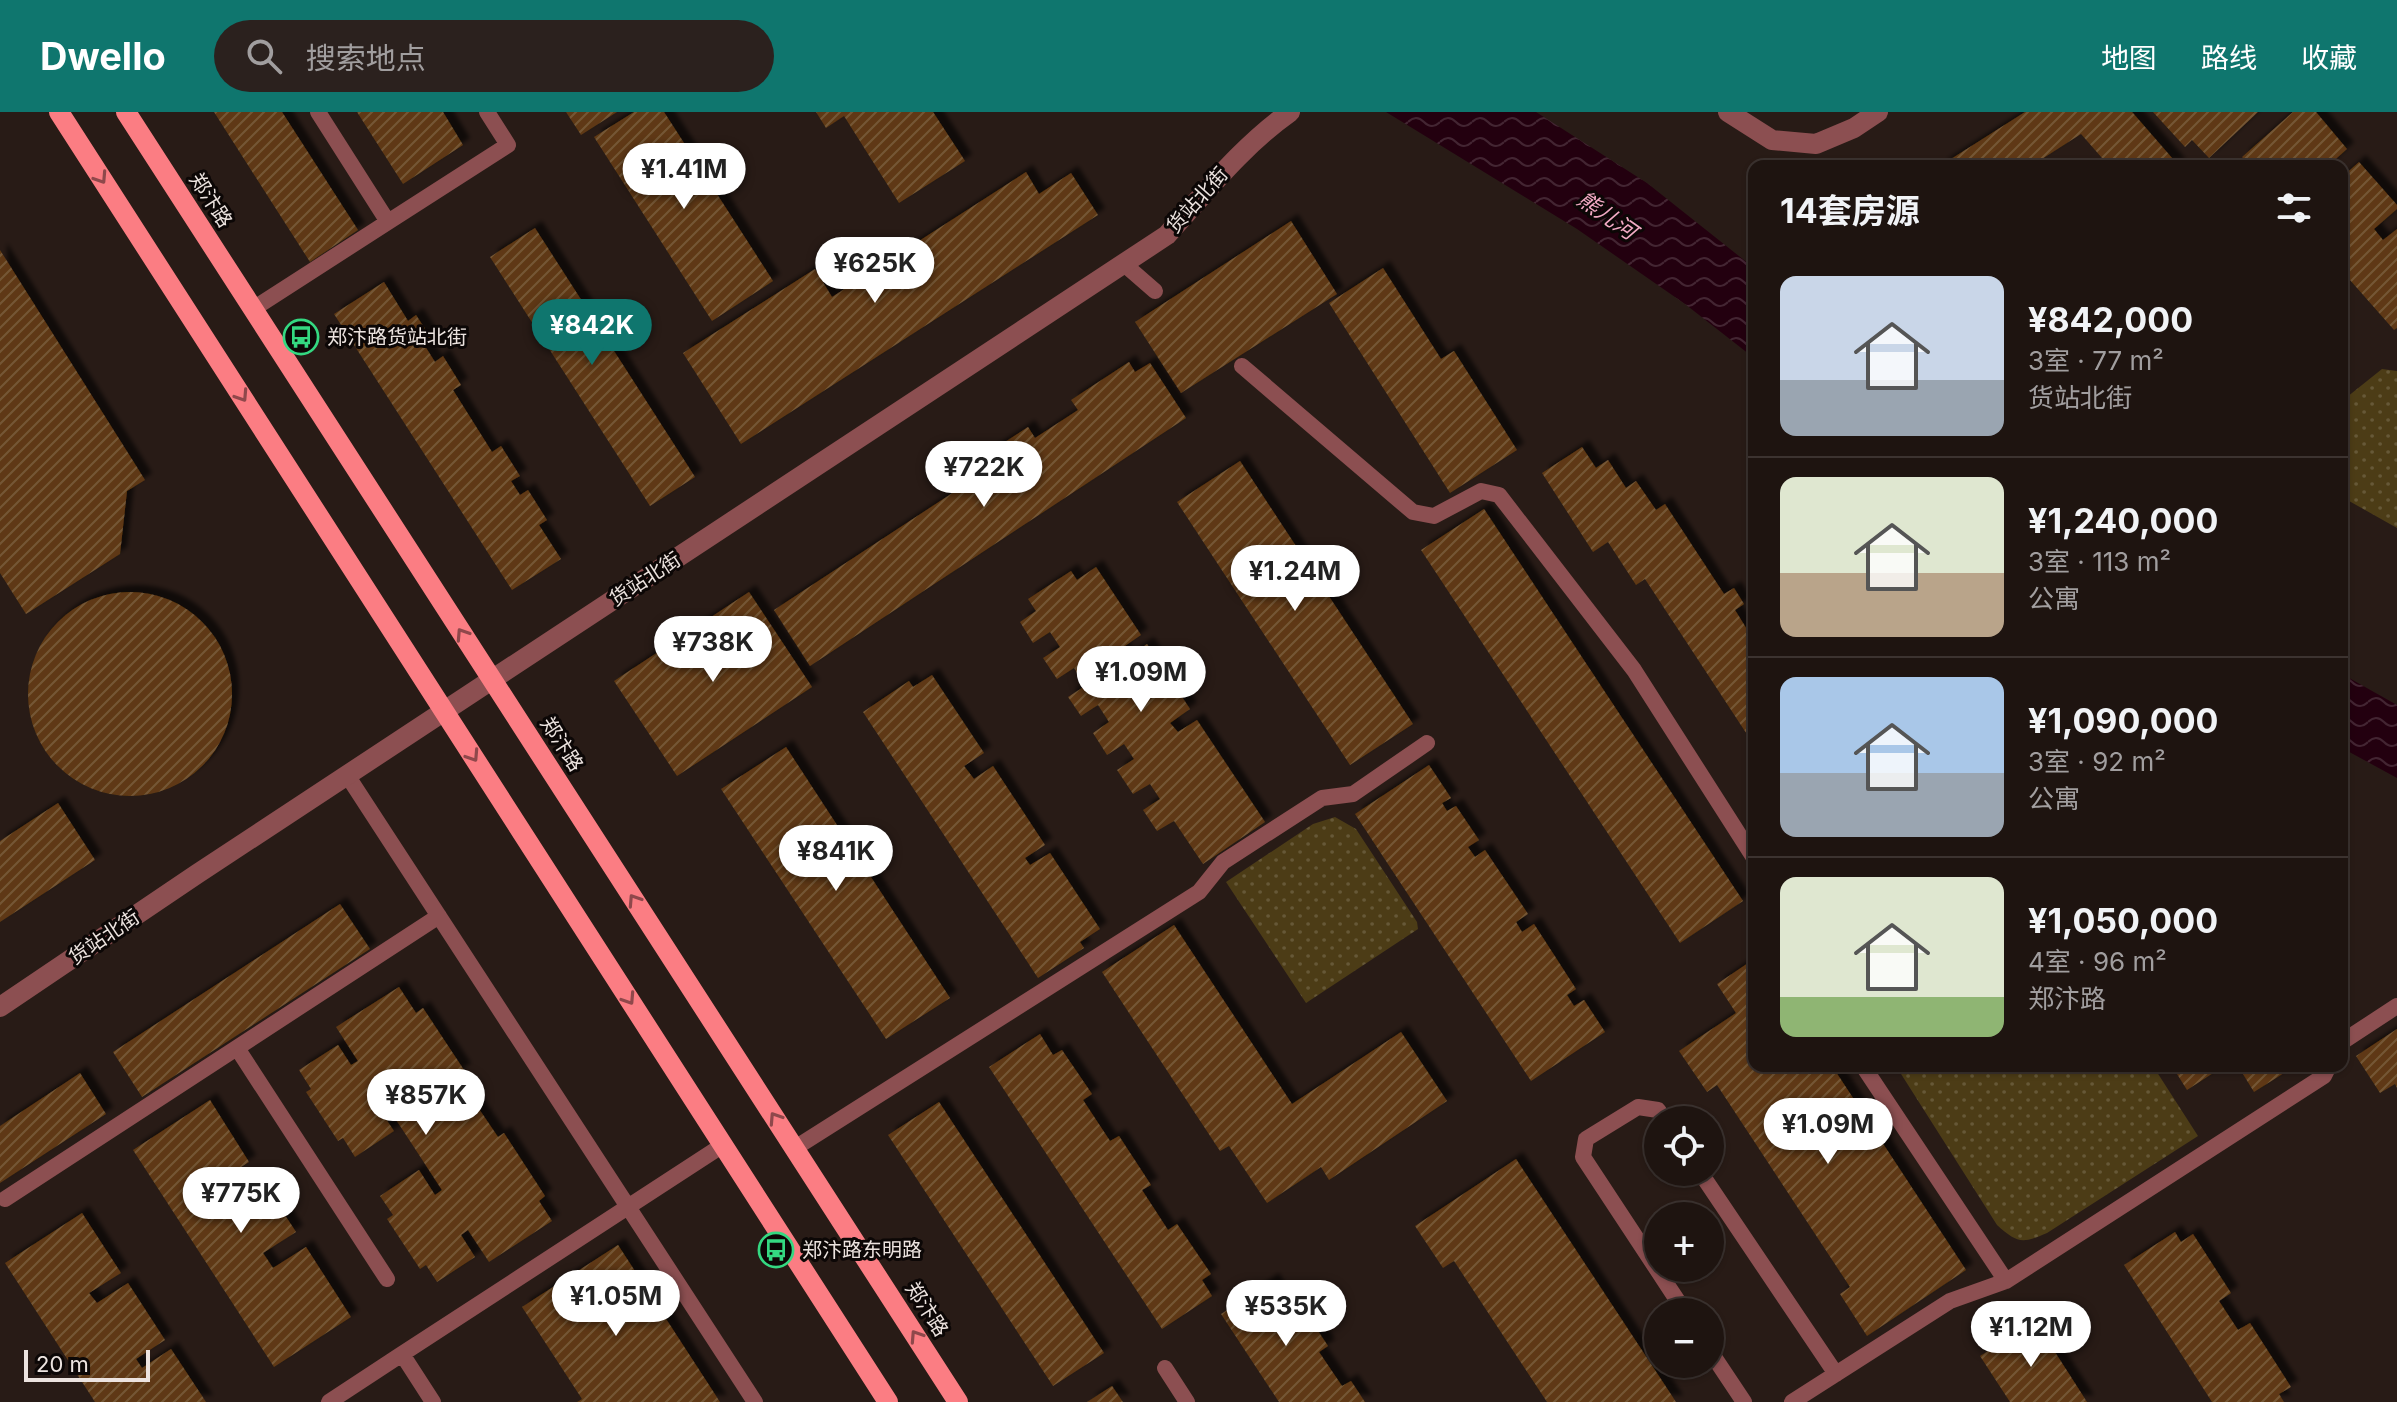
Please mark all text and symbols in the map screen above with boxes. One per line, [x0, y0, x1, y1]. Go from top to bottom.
search box [214, 20, 774, 92]
text: Dwello [40, 33, 166, 79]
icon: search [242, 34, 286, 78]
text: 搜索地点 [306, 40, 426, 76]
text: 地图 [2101, 41, 2157, 75]
text: 路线 [2201, 41, 2257, 75]
text: 收藏 [2301, 41, 2357, 75]
pin: ¥1.41M [619, 143, 749, 211]
text: ¥1.41M [641, 153, 727, 184]
street label: 货站北街 [1161, 162, 1233, 238]
street label: 郑汴路 [185, 168, 237, 232]
one-way arrow [92, 169, 107, 183]
water label: 熊儿河 [1573, 185, 1645, 247]
icon: filters [2272, 186, 2316, 230]
text: 14套房源 [1780, 190, 1920, 231]
pin: ¥625K [819, 237, 931, 305]
text: ¥625K [833, 247, 917, 278]
pin: ¥842K [536, 299, 648, 367]
text: ¥842,000 [2028, 299, 2193, 340]
icon: home [1844, 308, 1940, 404]
text: ¥842K [550, 309, 634, 340]
bus stop icon: 郑汴路货站北街 [282, 318, 320, 356]
place label: 郑汴路货站北街 [327, 325, 467, 349]
text: 3室 · 77 m² [2028, 345, 2164, 376]
text: 货站北街 [2028, 382, 2132, 413]
one-way arrow [232, 388, 247, 402]
pin: ¥722K [928, 441, 1040, 509]
text: ¥722K [943, 451, 1025, 482]
text: ¥1,240,000 [2028, 500, 2218, 541]
icon: home [1844, 509, 1940, 605]
pin: ¥1.24M [1230, 545, 1360, 613]
text: 3室 · 113 m² [2028, 546, 2171, 577]
street label: 货站北街 [605, 547, 685, 611]
text: ¥1.24M [1249, 555, 1341, 586]
text: 公寓 [2028, 583, 2080, 614]
pin: ¥738K [657, 616, 769, 684]
text: ¥738K [672, 626, 754, 657]
one-way arrow [457, 628, 472, 643]
pin: ¥1.09M [1076, 646, 1206, 714]
text: ¥1.09M [1095, 656, 1187, 687]
text: ¥1,090,000 [2028, 700, 2219, 741]
icon: home [1844, 709, 1940, 805]
street label: 郑汴路 [536, 712, 588, 776]
text: 3室 · 92 m² [2028, 746, 2166, 777]
one-way arrow [464, 748, 479, 762]
text: 公寓 [2028, 783, 2080, 814]
pin: ¥841K [780, 825, 892, 893]
text: ¥841K [797, 835, 875, 866]
one-way arrow [628, 894, 643, 908]
text: ¥1,050,000 [2028, 900, 2218, 941]
street label: 货站北街 [64, 905, 144, 969]
icon: home [1844, 909, 1940, 1005]
text: 4室 · 96 m² [2028, 946, 2167, 977]
text: 郑汴路 [2028, 983, 2106, 1014]
one-way arrow [619, 990, 634, 1005]
pin: ¥857K [370, 1069, 482, 1137]
text: ¥857K [385, 1079, 467, 1110]
pin: ¥1.09M [1763, 1098, 1893, 1166]
map controls [1644, 1106, 1724, 1378]
button: locate [1644, 1106, 1724, 1186]
text: ¥1.09M [1782, 1108, 1874, 1139]
one-way arrow [769, 1112, 784, 1127]
pin: ¥775K [185, 1167, 297, 1235]
text: ¥775K [201, 1177, 281, 1208]
button: + [1644, 1202, 1724, 1282]
bus stop icon: 郑汴路东明路 [757, 1231, 795, 1269]
place label: 郑汴路东明路 [802, 1238, 922, 1262]
pin: ¥1.05M [551, 1270, 681, 1338]
street label: 郑汴路 [901, 1277, 953, 1341]
text: ¥1.05M [570, 1280, 662, 1311]
pin: ¥535K [1230, 1280, 1342, 1348]
text: ¥535K [1244, 1290, 1328, 1321]
button: − [1644, 1298, 1724, 1378]
pin: ¥1.12M [1966, 1301, 2096, 1369]
text: ¥1.12M [1989, 1311, 2073, 1342]
one-way arrow [910, 1331, 925, 1345]
scale bar [24, 1346, 150, 1382]
text: 20 m [36, 1351, 89, 1377]

